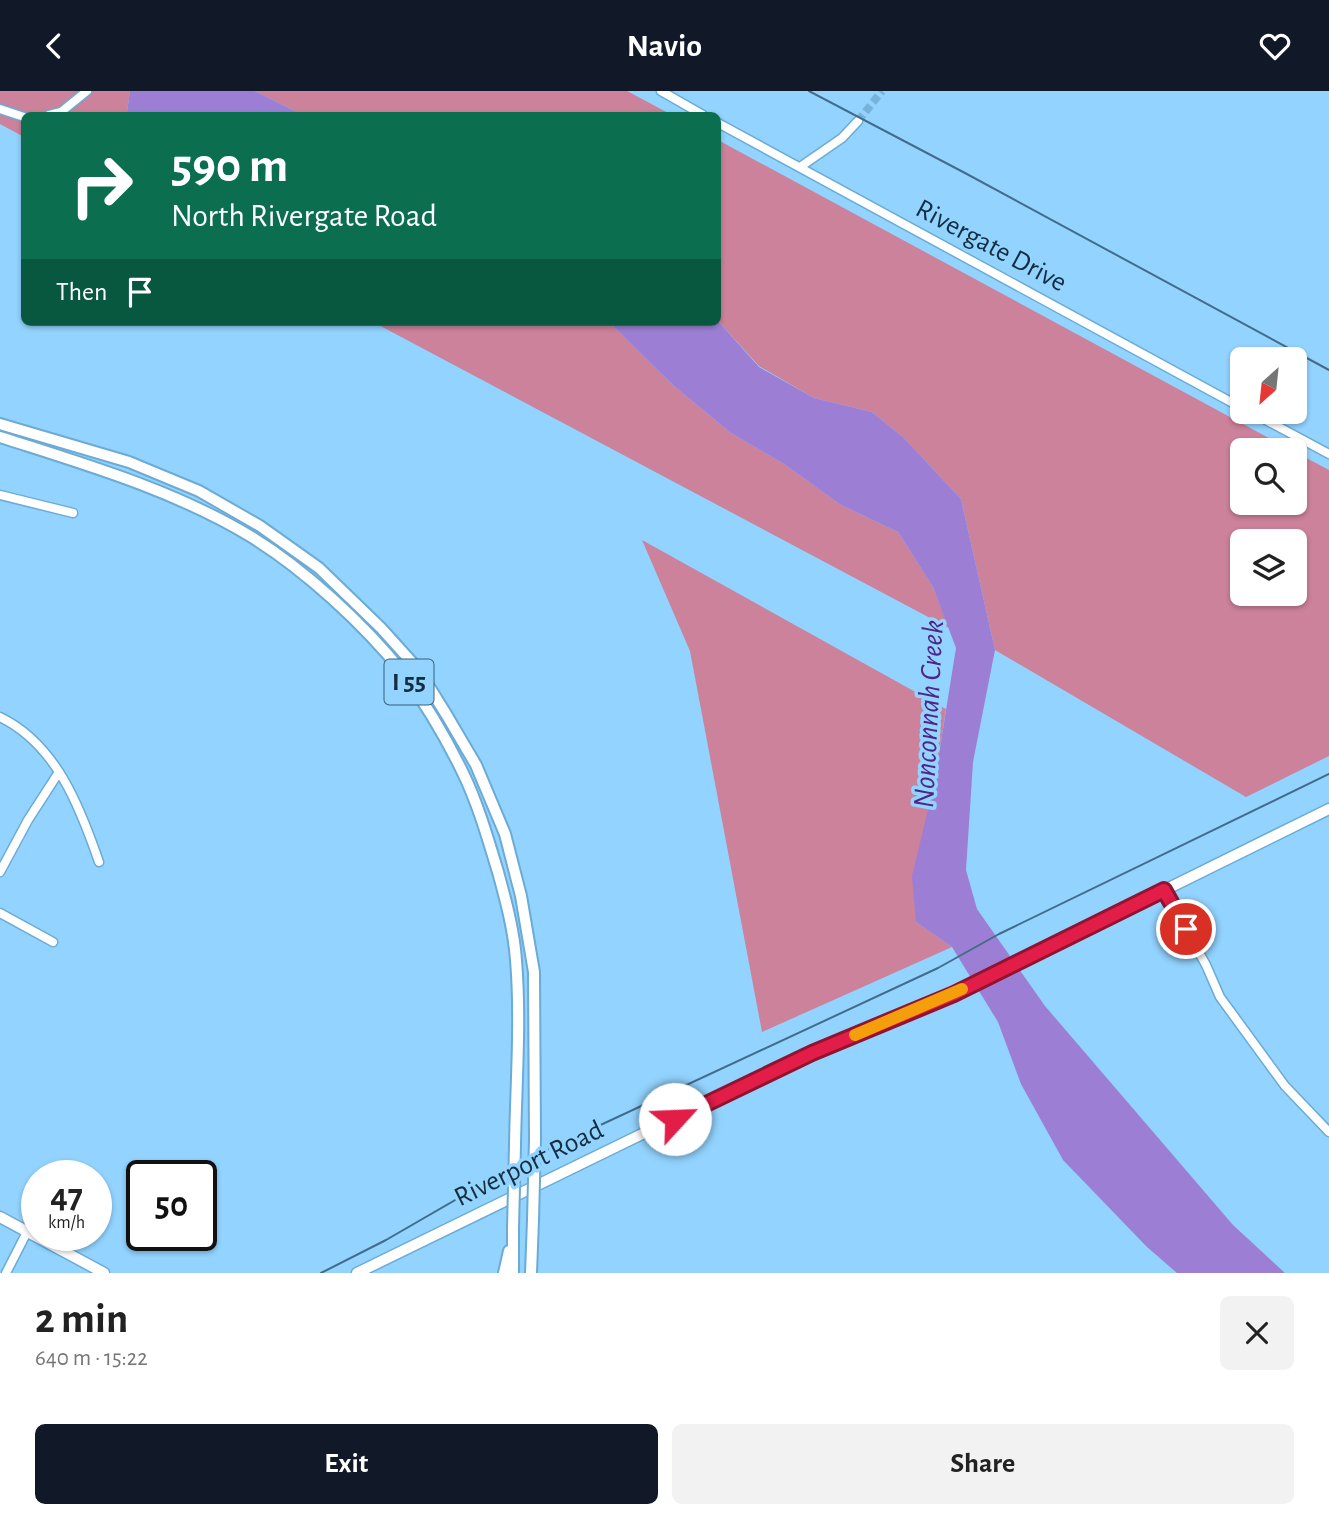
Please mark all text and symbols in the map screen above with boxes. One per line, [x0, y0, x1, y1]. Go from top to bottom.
icon: back [35, 27, 73, 65]
icon: heart [1256, 27, 1294, 65]
text: Navio [627, 30, 702, 62]
icon: right [56, 140, 147, 231]
text: 590 m [171, 142, 288, 191]
street label: Rivergate Drive [911, 195, 1071, 297]
text: North Rivergate Road [171, 200, 437, 232]
icon: arrive [121, 273, 159, 311]
text: Then [56, 279, 107, 305]
north arrow [1230, 347, 1307, 423]
map controls [1230, 347, 1307, 606]
button: search [1230, 438, 1307, 515]
button: layers [1230, 529, 1307, 606]
water label: Nonconnah Creek [909, 619, 949, 809]
road number: I 55 [384, 659, 434, 705]
pin [1156, 899, 1216, 959]
icon: arrive [1167, 910, 1205, 948]
position arrow [638, 1082, 712, 1156]
street label: Riverport Road [450, 1116, 608, 1212]
speed limit sign: 50 [126, 1160, 217, 1251]
text: 47 [50, 1179, 83, 1214]
text: km/h [48, 1214, 85, 1232]
button: close [1220, 1296, 1294, 1370]
text: 2 min [35, 1298, 128, 1340]
text: 640 m · 15:22 [35, 1347, 148, 1370]
button: Exit [35, 1424, 658, 1504]
button: Share [672, 1424, 1294, 1504]

